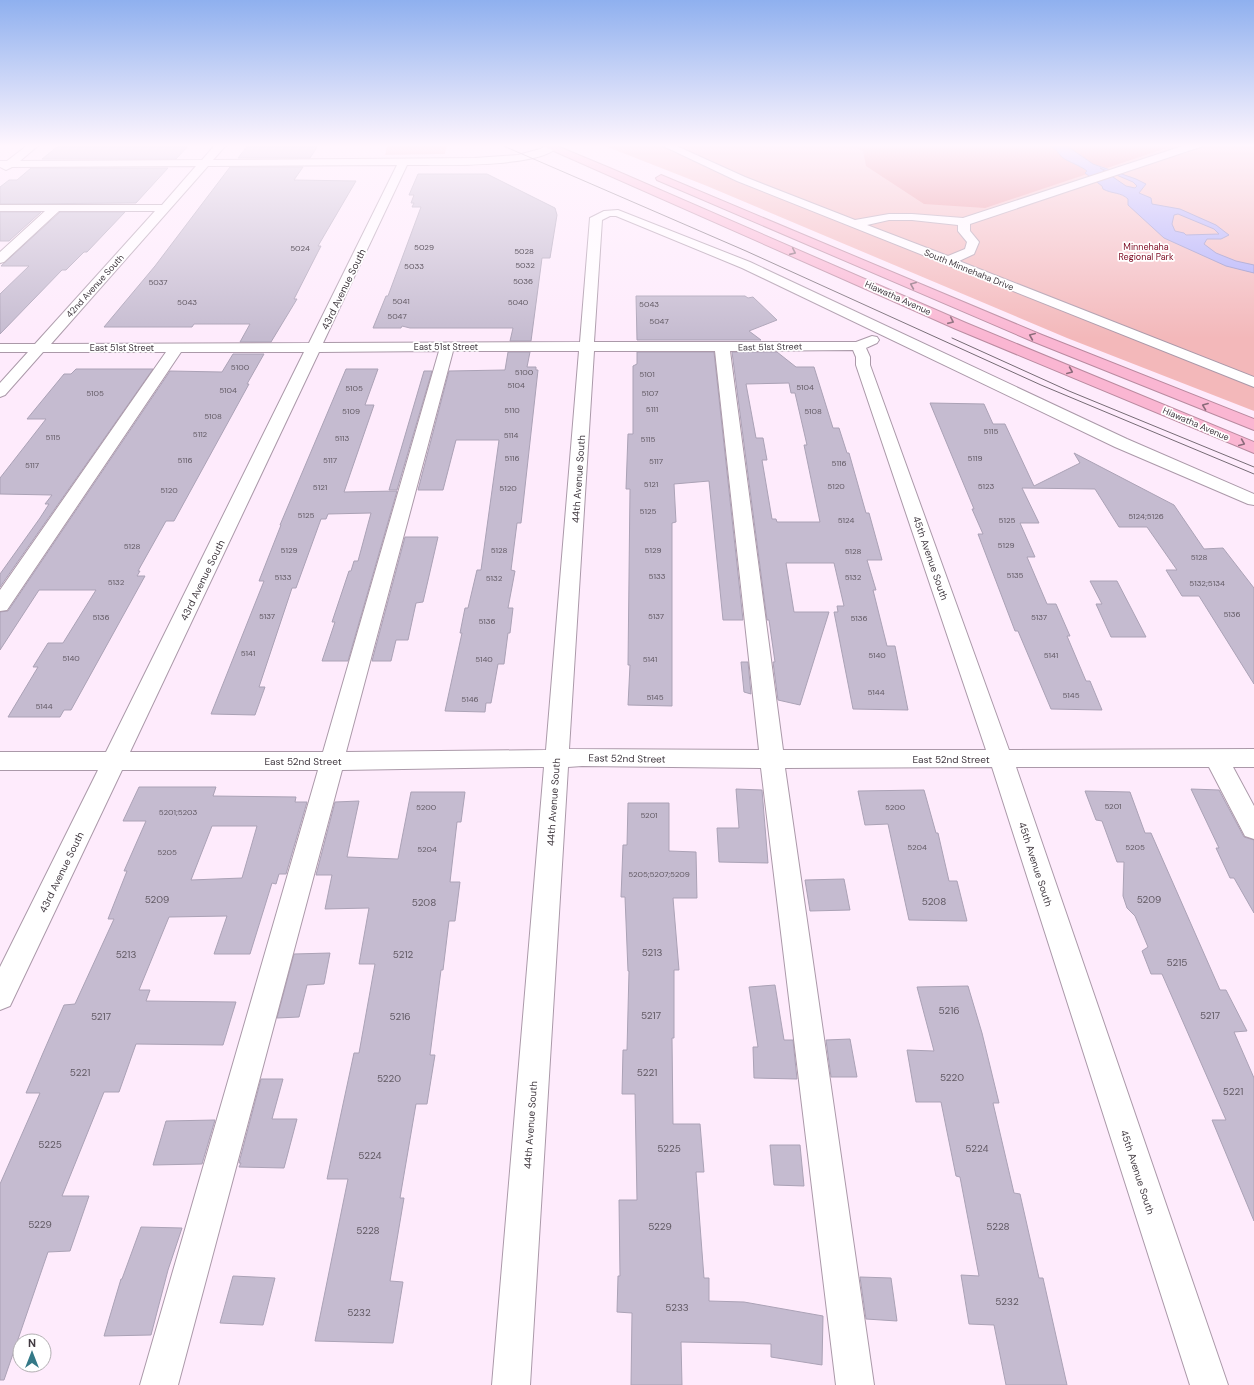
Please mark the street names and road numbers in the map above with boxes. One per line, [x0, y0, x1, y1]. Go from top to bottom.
street label: South Minnehaha Drive [922, 246, 1016, 294]
street label: 43rd Avenue South [318, 247, 369, 332]
street label: 42nd Avenue South [63, 252, 127, 320]
street label: Hiawatha Avenue [863, 278, 933, 318]
street label: East 51st Street [738, 340, 803, 354]
street label: East 51st Street [414, 341, 479, 353]
street label: East 51st Street [90, 342, 155, 354]
street label: Hiawatha Avenue [1161, 405, 1231, 443]
street label: 44th Avenue South [569, 434, 588, 524]
street label: 45th Avenue South [910, 514, 951, 602]
street label: 43rd Avenue South [177, 538, 228, 623]
street label: East 52nd Street [588, 751, 666, 766]
street label: East 52nd Street [912, 753, 990, 766]
street label: East 52nd Street [264, 755, 342, 768]
street label: 44th Avenue South [544, 757, 563, 847]
street label: 45th Avenue South [1016, 820, 1055, 908]
street label: 43rd Avenue South [36, 830, 87, 915]
street label: 44th Avenue South [521, 1080, 540, 1170]
street label: 45th Avenue South [1118, 1128, 1157, 1216]

